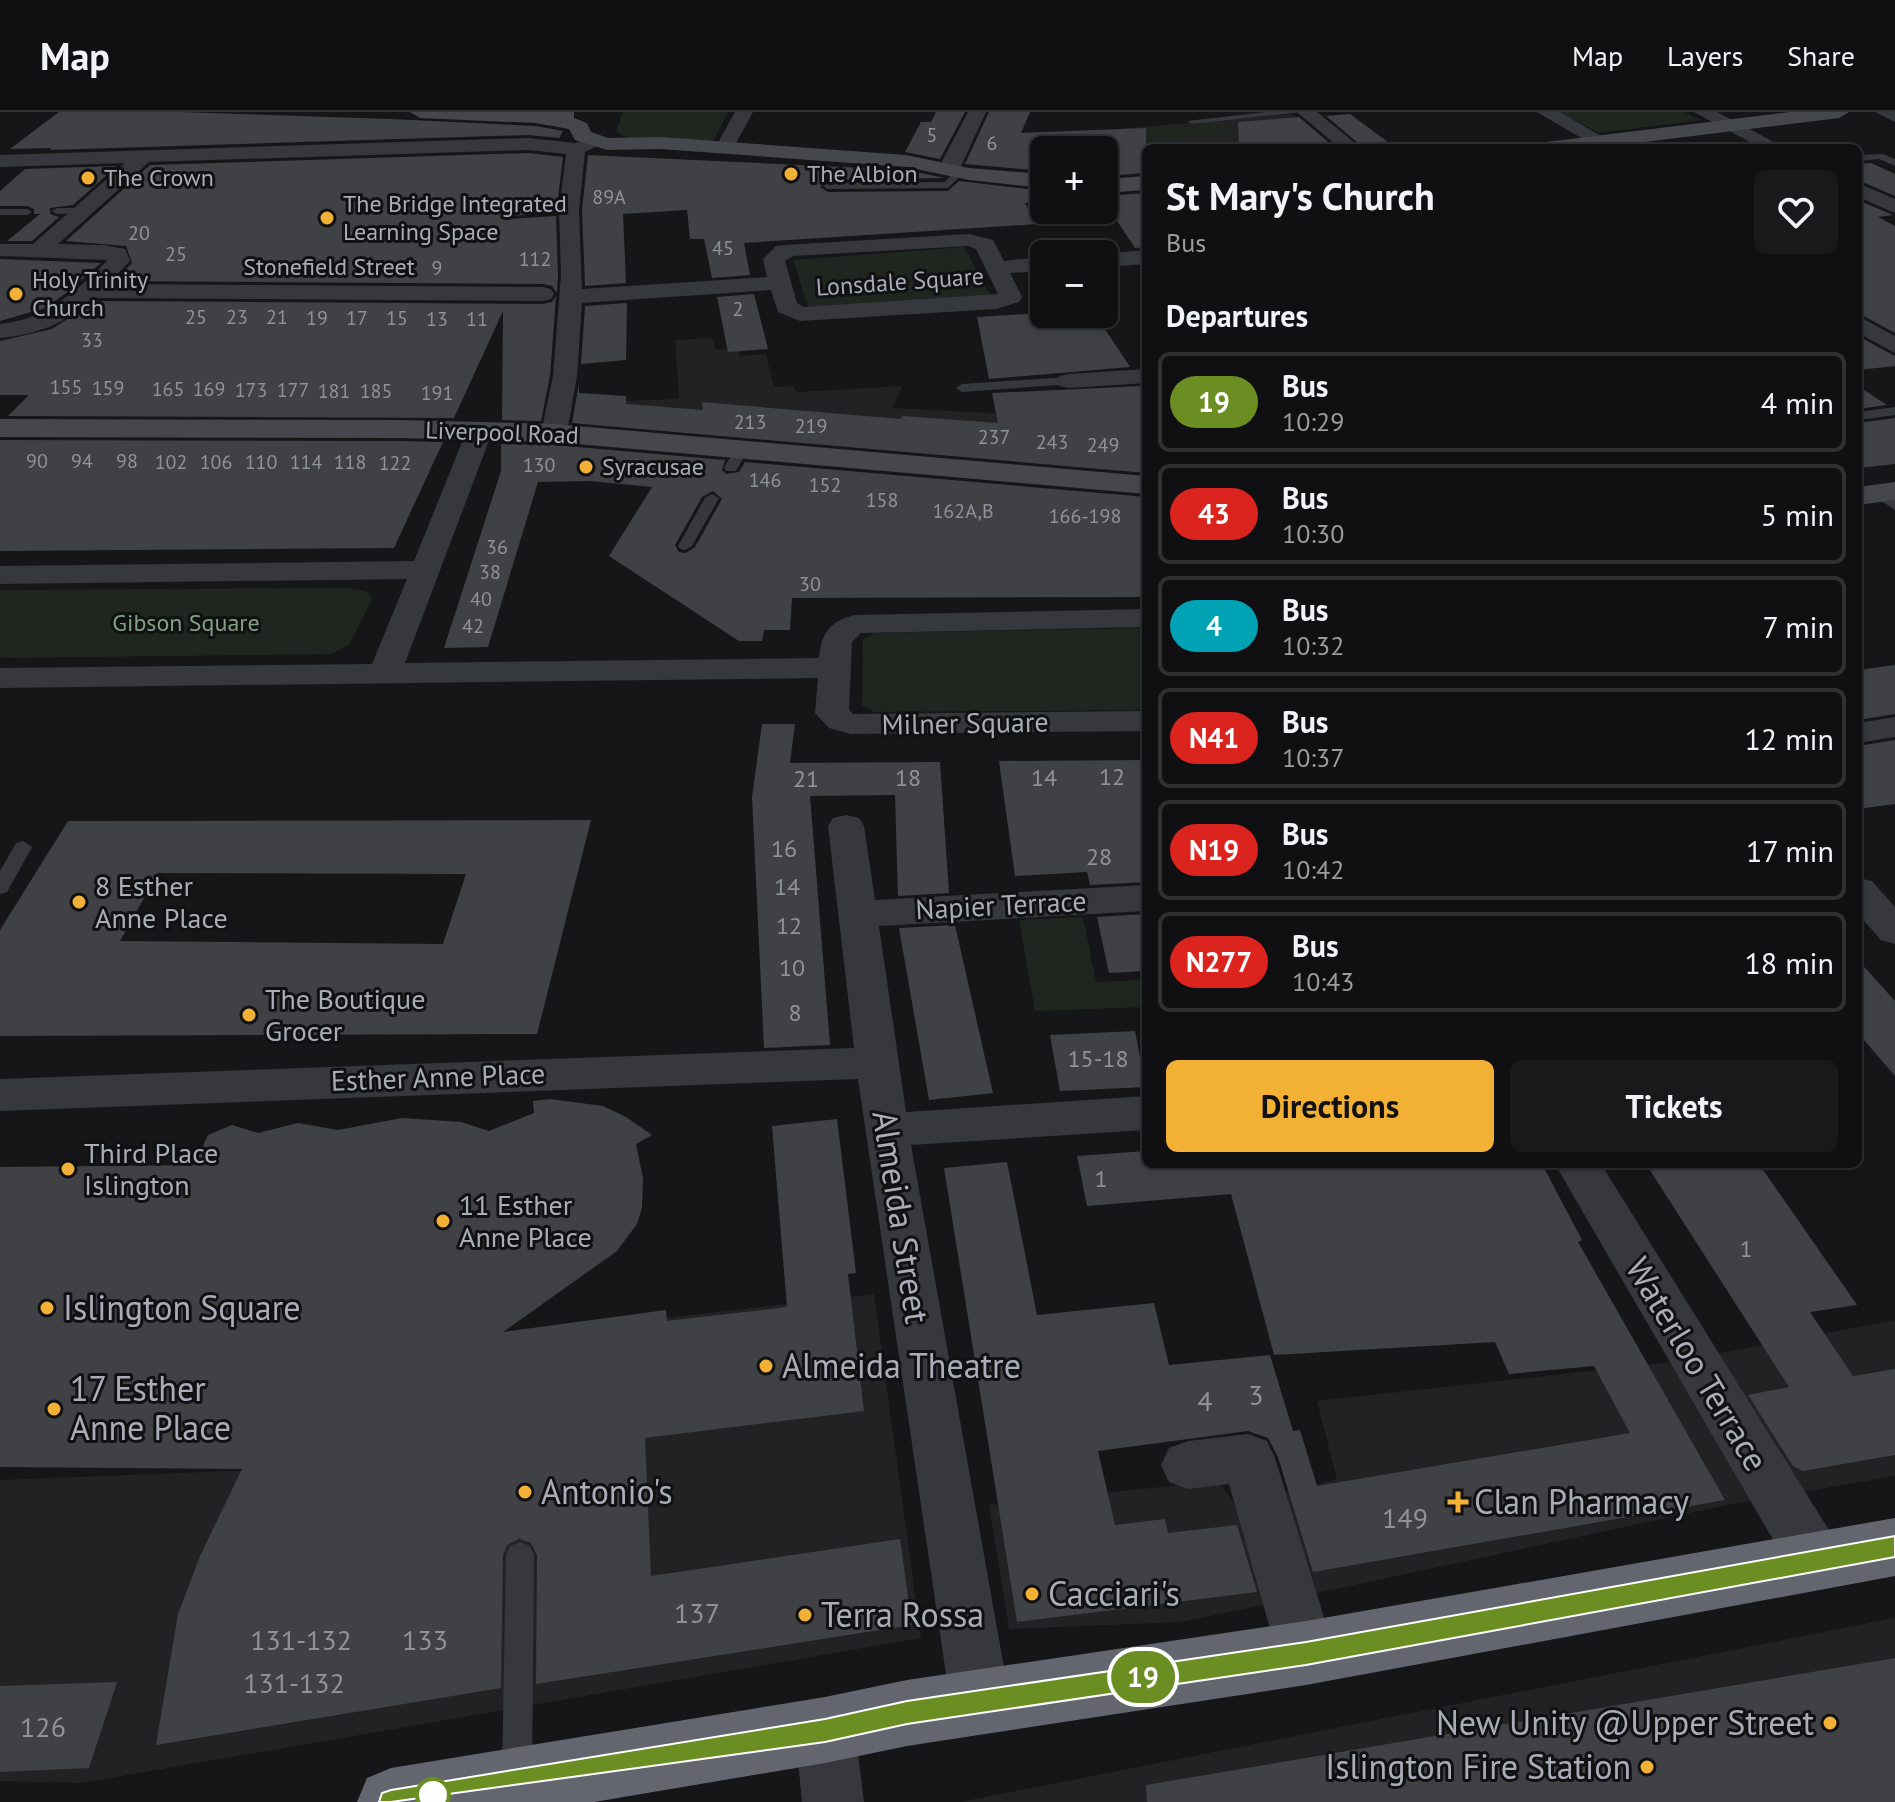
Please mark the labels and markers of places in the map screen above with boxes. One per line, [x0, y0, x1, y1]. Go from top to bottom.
place label: The Albion [807, 158, 918, 189]
place label: The Crown [104, 162, 214, 193]
marker: The Albion [782, 165, 800, 183]
marker: The Crown [79, 169, 97, 187]
place label: The Bridge Integrated Learning Space [343, 188, 567, 247]
marker: The Bridge Integrated Learning Space [318, 209, 336, 227]
place label: Holy Trinity Church [32, 264, 148, 323]
marker: Holy Trinity Church [7, 285, 25, 303]
place label: Syracusae [602, 451, 704, 482]
marker: Syracusae [577, 458, 595, 476]
place label: 8 Esther Anne Place [95, 867, 228, 936]
marker: 8 Esther Anne Place [70, 893, 88, 911]
place label: The Boutique Grocer [265, 980, 425, 1049]
marker: The Boutique Grocer [240, 1006, 258, 1024]
place label: Third Place Islington [84, 1134, 218, 1203]
marker: Third Place Islington [59, 1160, 77, 1178]
place label: 11 Esther Anne Place [459, 1186, 592, 1255]
marker: 11 Esther Anne Place [434, 1212, 452, 1230]
place label: Islington Square [63, 1285, 301, 1329]
marker: Islington Square [38, 1299, 56, 1317]
place label: Almeida Theatre [782, 1343, 1021, 1387]
marker: Almeida Theatre [757, 1357, 775, 1375]
place label: 17 Esther Anne Place [70, 1366, 231, 1449]
marker: 17 Esther Anne Place [45, 1400, 63, 1418]
place label: Antonio's [541, 1469, 673, 1513]
place label: Clan Pharmacy [1474, 1479, 1689, 1523]
marker: Antonio's [516, 1483, 534, 1501]
marker: Clan Pharmacy [1449, 1493, 1467, 1511]
place label: Cacciari's [1048, 1571, 1180, 1615]
marker: Cacciari's [1023, 1585, 1041, 1603]
place label: Terra Rossa [821, 1592, 984, 1636]
marker: Terra Rossa [796, 1606, 814, 1624]
place label: New Unity @Upper Street [1436, 1700, 1814, 1744]
marker: New Unity @Upper Street [1821, 1714, 1839, 1732]
place label: Islington Fire Station [1325, 1744, 1631, 1788]
marker: Islington Fire Station [1638, 1758, 1656, 1776]
unlabelled marker [416, 1778, 450, 1802]

